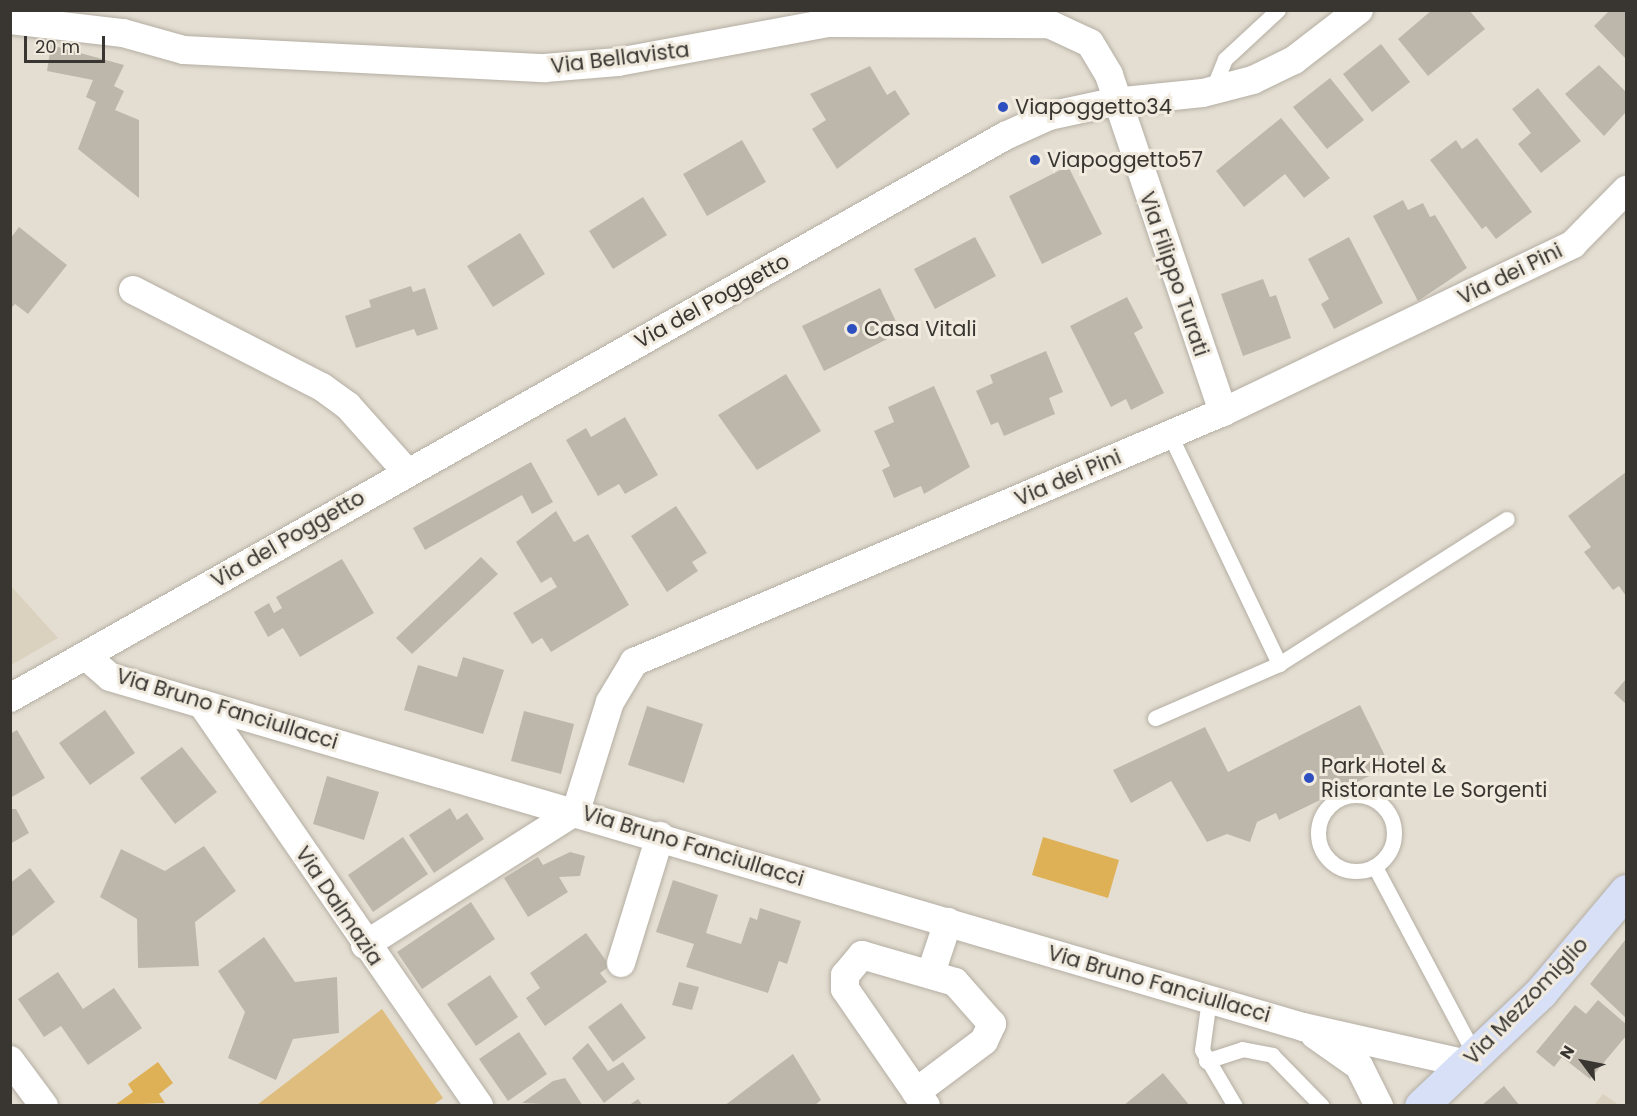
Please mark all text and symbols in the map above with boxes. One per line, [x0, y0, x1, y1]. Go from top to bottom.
scale bar [27, 24, 108, 62]
text: 20 m [35, 34, 80, 59]
street label: Via Bellavista [549, 37, 691, 79]
place label: Viapoggetto34 [1015, 94, 1172, 120]
marker: Viapoggetto34 [996, 100, 1010, 114]
place label: Viapoggetto57 [1047, 147, 1203, 173]
marker: Viapoggetto57 [1028, 153, 1042, 167]
street label: Via Filippo Turati [1134, 188, 1214, 360]
street label: Via dei Pini [1454, 238, 1566, 310]
street label: Via del Poggetto [630, 248, 794, 354]
place label: Casa Vitali [864, 316, 977, 342]
marker: Casa Vitali [845, 322, 859, 336]
street label: Via dei Pini [1011, 444, 1125, 512]
street label: Via del Poggetto [207, 485, 369, 593]
street label: Via Bruno Fanciullacci [113, 663, 341, 755]
place label: Park Hotel & Ristorante Le Sorgenti [1321, 753, 1547, 803]
marker: Park Hotel & Ristorante Le Sorgenti [1302, 771, 1316, 785]
street label: Via Bruno Fanciullacci [579, 800, 807, 892]
street label: Via Dalmazia [290, 842, 388, 970]
street label: Via Mezzomiglio [1459, 932, 1593, 1070]
street label: Via Bruno Fanciullacci [1045, 940, 1273, 1028]
north arrow [1553, 1032, 1613, 1092]
text: N [1554, 1041, 1580, 1063]

